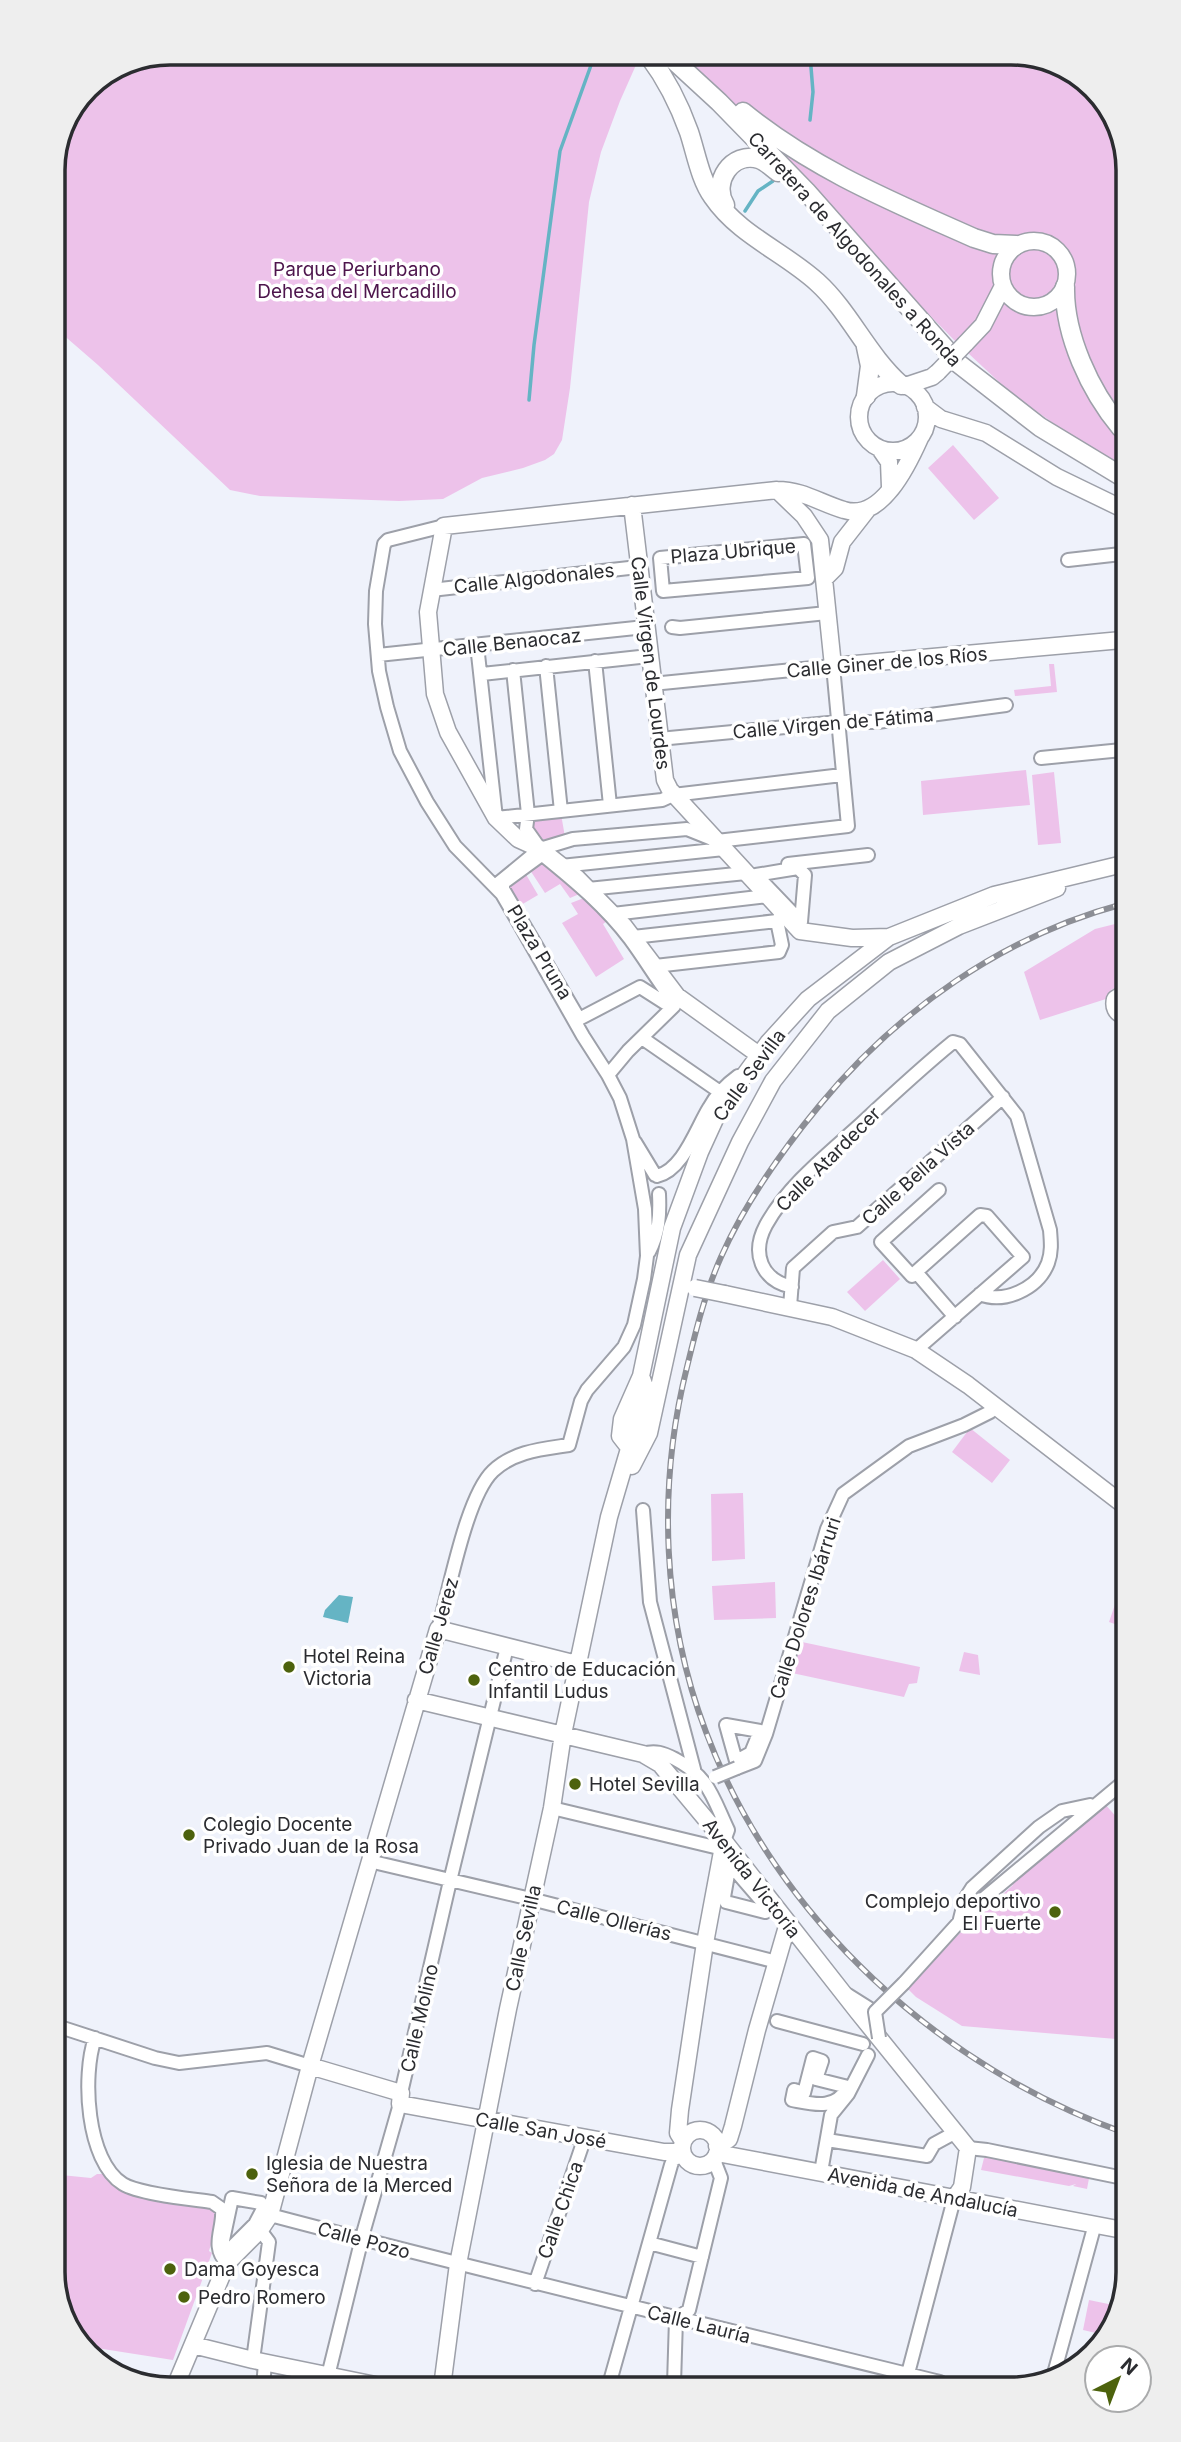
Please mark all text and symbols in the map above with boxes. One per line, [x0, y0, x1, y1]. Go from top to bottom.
street label: Carretera de Algodonales a Ronda [743, 127, 966, 371]
park label: Parque Periurbano Dehesa del Mercadillo [257, 258, 457, 303]
street label: Plaza Ubrique [669, 535, 797, 568]
street label: Calle Virgen de Lourdes [626, 555, 675, 771]
street label: Calle Algodonales [453, 559, 616, 598]
street label: Calle Benaocaz [442, 624, 582, 661]
street label: Calle Giner de los Ríos [786, 642, 988, 683]
street label: Calle Virgen de Fátima [732, 703, 934, 744]
street label: Plaza Pruna [502, 901, 577, 1004]
street label: Calle Sevilla [708, 1025, 791, 1126]
street label: Calle Atardecer [771, 1102, 885, 1216]
street label: Calle Bella Vista [857, 1117, 979, 1230]
street label: Calle Dolores Ibárruri [765, 1514, 846, 1702]
street label: Calle Jerez [414, 1575, 463, 1677]
place label: Hotel Reina Victoria [303, 1645, 405, 1690]
place label: Centro de Educación Infantil Ludus [488, 1658, 676, 1703]
marker: Hotel Reina Victoria [281, 1659, 297, 1675]
marker: Centro de Educación Infantil Ludus [466, 1672, 482, 1688]
place label: Hotel Sevilla [589, 1773, 700, 1796]
marker: Hotel Sevilla [567, 1776, 583, 1792]
place label: Colegio Docente Privado Juan de la Rosa [203, 1813, 419, 1858]
street label: Avenida Victoria [698, 1814, 805, 1943]
marker: Colegio Docente Privado Juan de la Rosa [181, 1827, 197, 1843]
street label: Calle Sevilla [501, 1883, 546, 1993]
place label: Complejo deportivo El Fuerte [865, 1890, 1041, 1935]
street label: Calle Ollerías [554, 1895, 674, 1946]
marker: Complejo deportivo El Fuerte [1047, 1904, 1063, 1920]
street label: Calle Molino [396, 1962, 443, 2075]
street label: Calle San José [473, 2108, 608, 2153]
place label: Iglesia de Nuestra Señora de la Merced [266, 2152, 452, 2197]
street label: Calle Chica [533, 2158, 588, 2262]
street label: Avenida de Andalucía [826, 2163, 1020, 2222]
marker: Iglesia de Nuestra Señora de la Merced [244, 2166, 260, 2182]
street label: Calle Pozo [315, 2217, 413, 2264]
place label: Dama Goyesca [184, 2258, 319, 2281]
marker: Dama Goyesca [162, 2261, 178, 2277]
place label: Pedro Romero [198, 2286, 326, 2309]
marker: Pedro Romero [176, 2289, 192, 2305]
street label: Calle Lauría [645, 2301, 753, 2348]
north arrow [1083, 2344, 1153, 2414]
text: N [1116, 2353, 1142, 2380]

